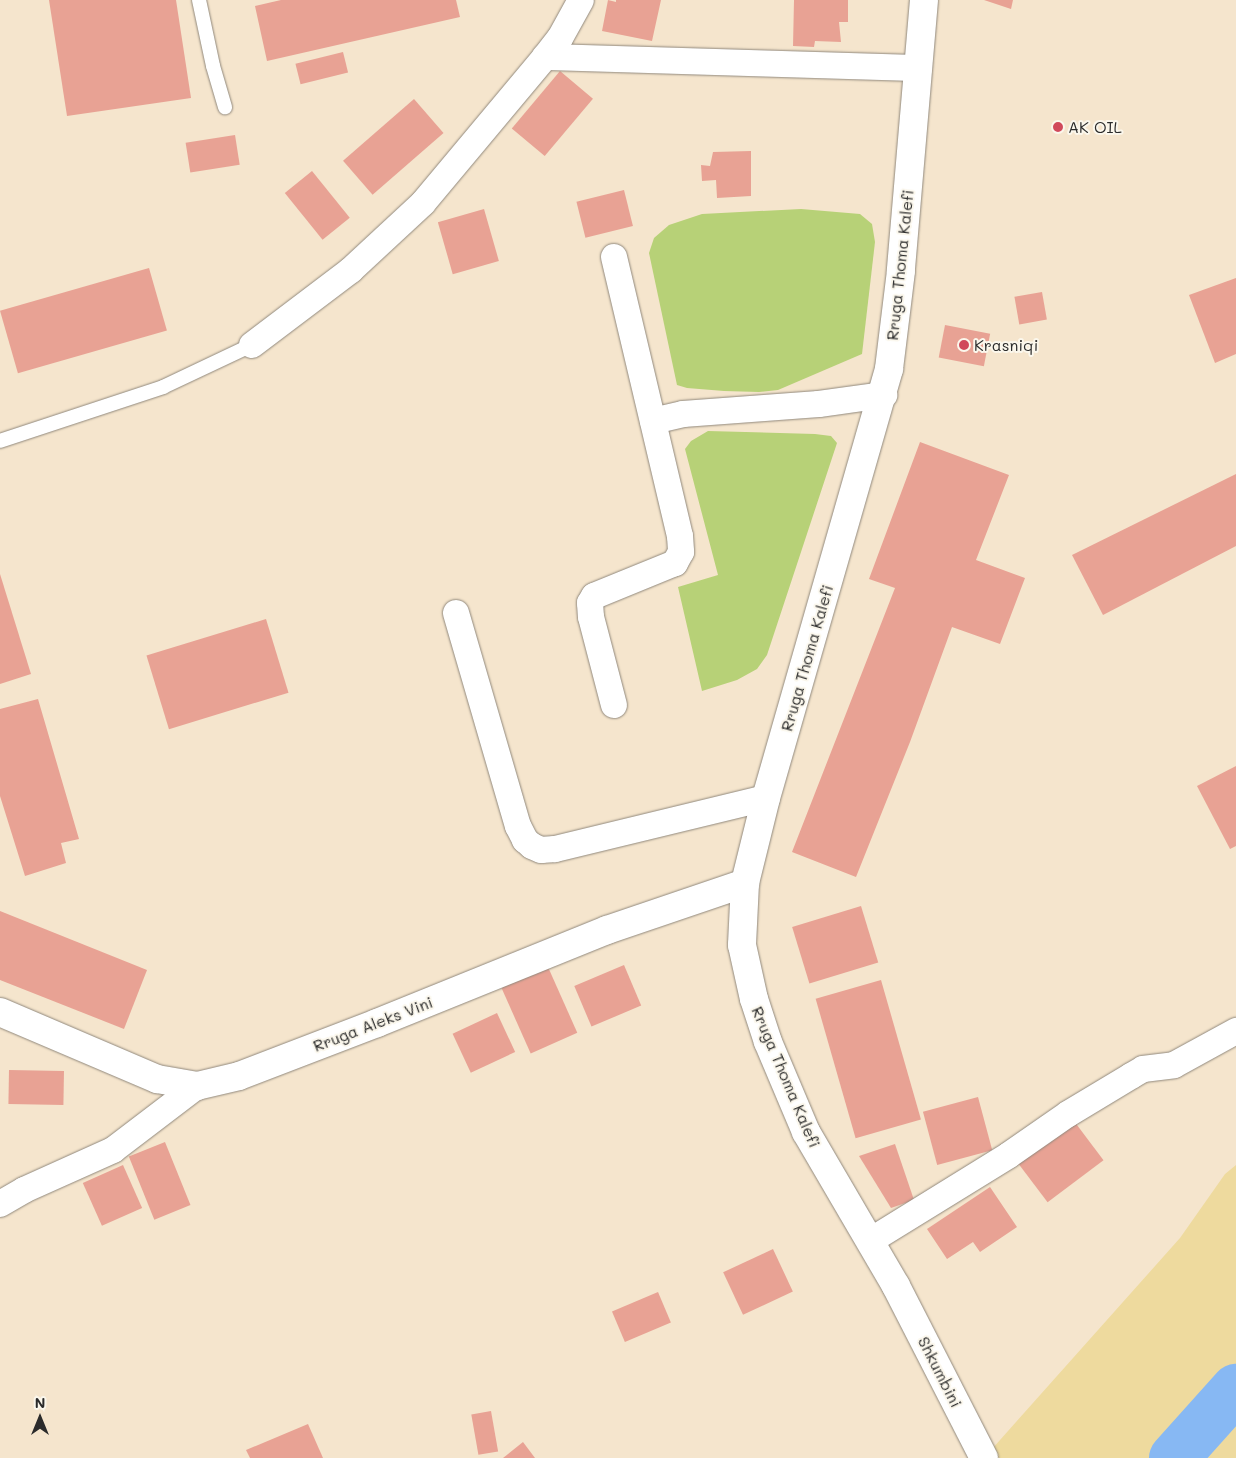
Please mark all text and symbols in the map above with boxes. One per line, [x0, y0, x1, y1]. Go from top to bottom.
place label: AK OIL [1068, 117, 1122, 137]
marker: AK OIL [1052, 121, 1064, 133]
street label: Rruga Thoma Kalefi [883, 189, 917, 341]
place label: Krasniqi [974, 335, 1038, 355]
marker: Krasniqi [958, 339, 970, 351]
street label: Rruga Thoma Kalefi [777, 583, 837, 733]
street label: Rruga Aleks Vini [310, 992, 436, 1056]
street label: Rruga Thoma Kalefi [748, 1004, 824, 1150]
street label: Shkumbini [914, 1333, 966, 1411]
north arrow [15, 1393, 65, 1443]
text: N [35, 1393, 45, 1412]

